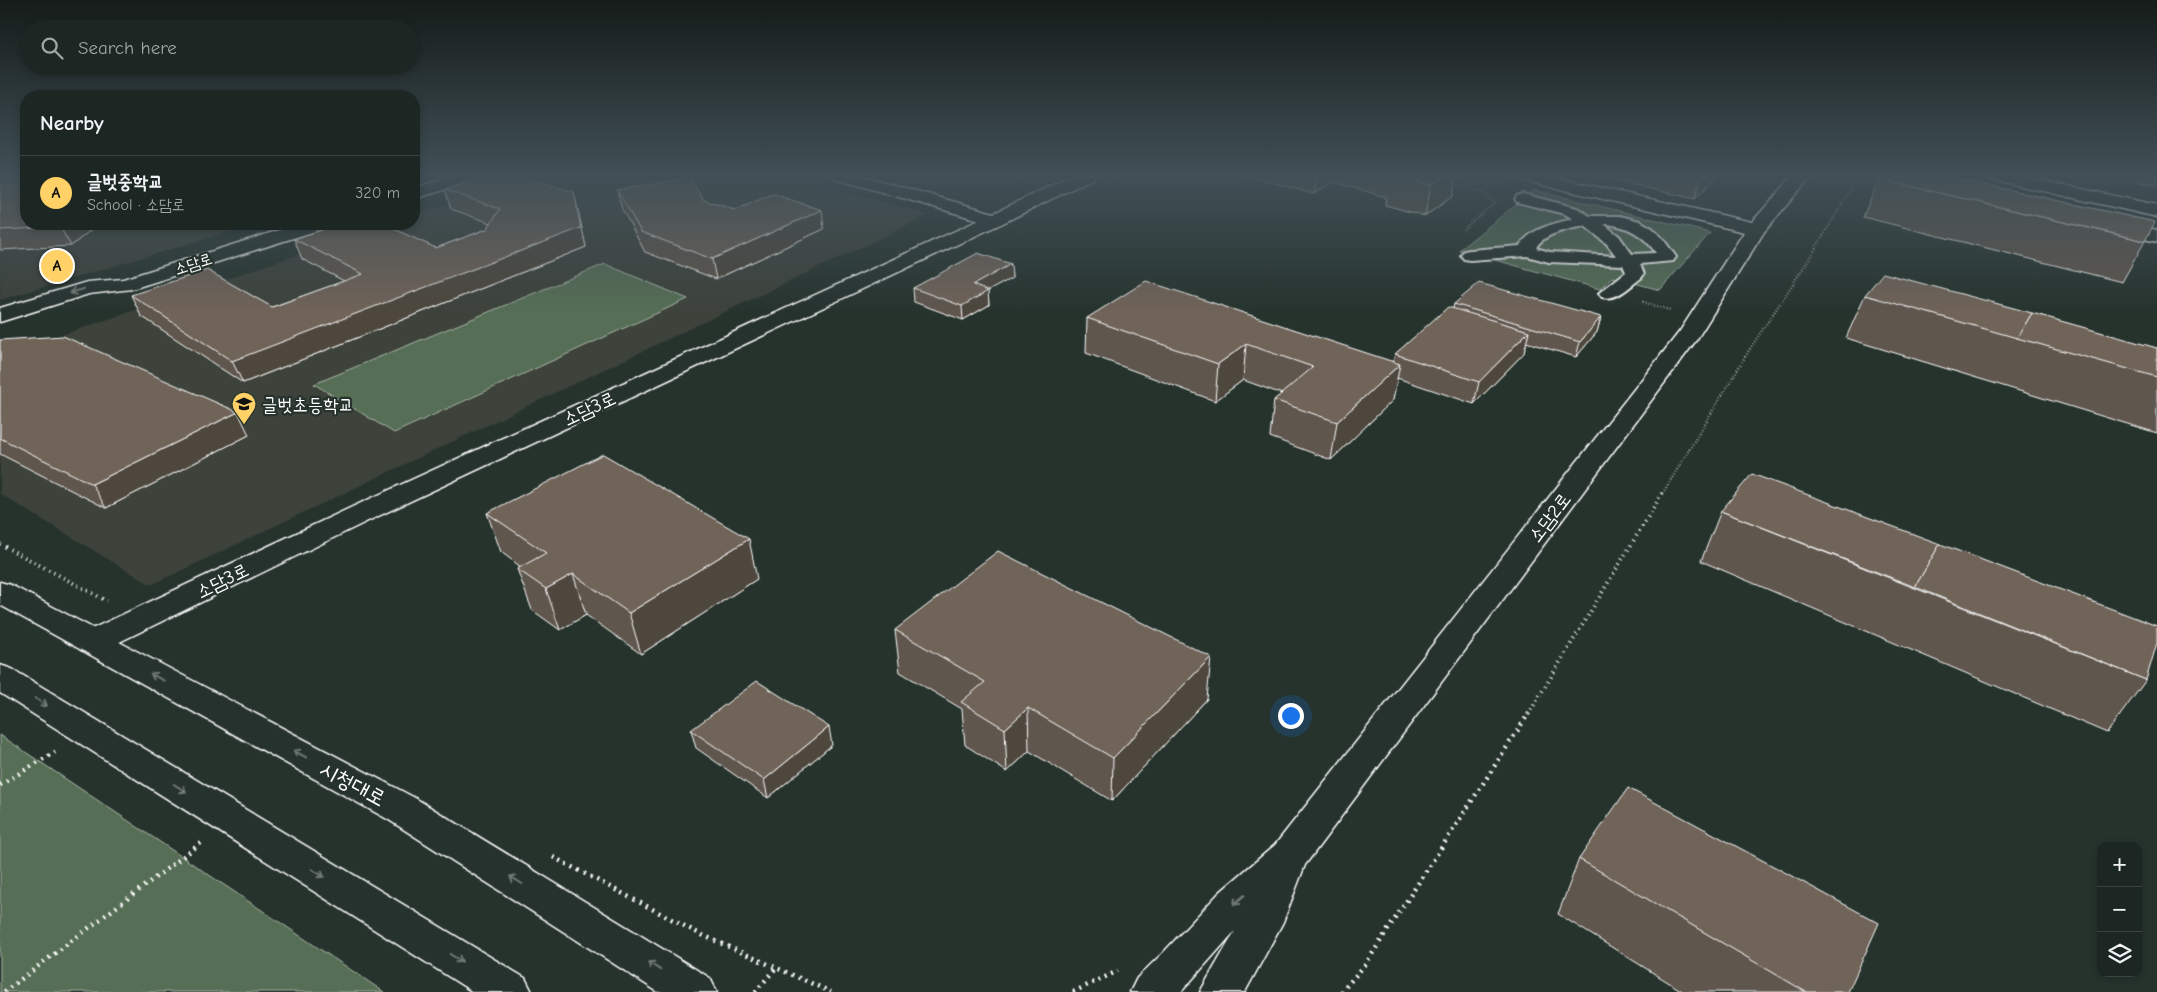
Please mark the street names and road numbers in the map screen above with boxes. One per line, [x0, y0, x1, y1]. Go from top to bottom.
street label: 소담로 [172, 249, 214, 278]
street label: 소담3로 [560, 387, 619, 431]
street label: 소담2로 [1524, 489, 1575, 547]
street label: 소담3로 [193, 559, 252, 603]
street label: 시청대로 [315, 756, 390, 812]

